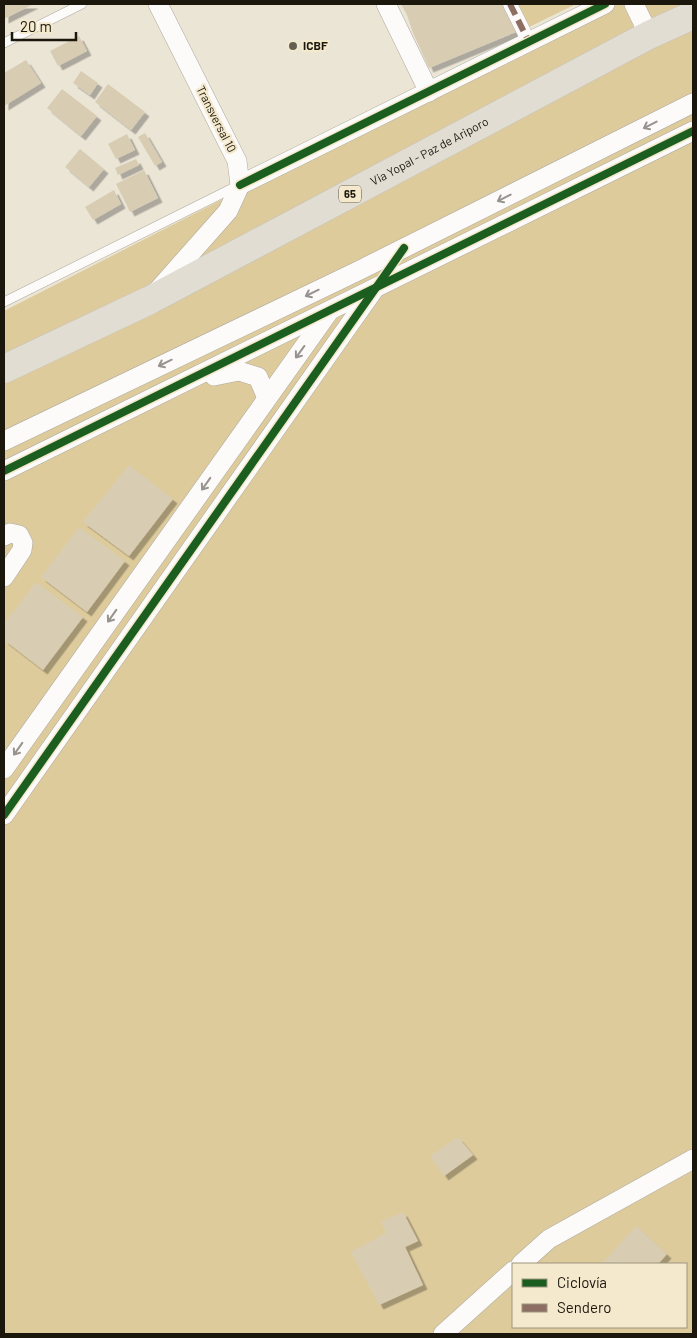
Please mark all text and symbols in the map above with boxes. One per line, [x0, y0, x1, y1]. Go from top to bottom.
scale bar [12, 10, 76, 42]
text: 20 m [20, 17, 52, 35]
place label: ICBF [303, 38, 328, 52]
marker: ICBF [287, 40, 299, 52]
street label: Transversal 10 [194, 83, 240, 154]
street label: Via Yopal - Paz de Ariporo [368, 114, 490, 188]
one-way arrow [642, 120, 657, 130]
road number: 65 [339, 185, 361, 202]
one-way arrow [497, 193, 512, 203]
one-way arrow [305, 289, 320, 298]
one-way arrow [295, 345, 306, 358]
one-way arrow [158, 359, 173, 369]
one-way arrow [201, 477, 211, 491]
one-way arrow [107, 609, 117, 623]
one-way arrow [13, 742, 23, 756]
legend [512, 1263, 687, 1328]
text: Ciclovía [557, 1273, 607, 1291]
text: Sendero [557, 1298, 611, 1316]

